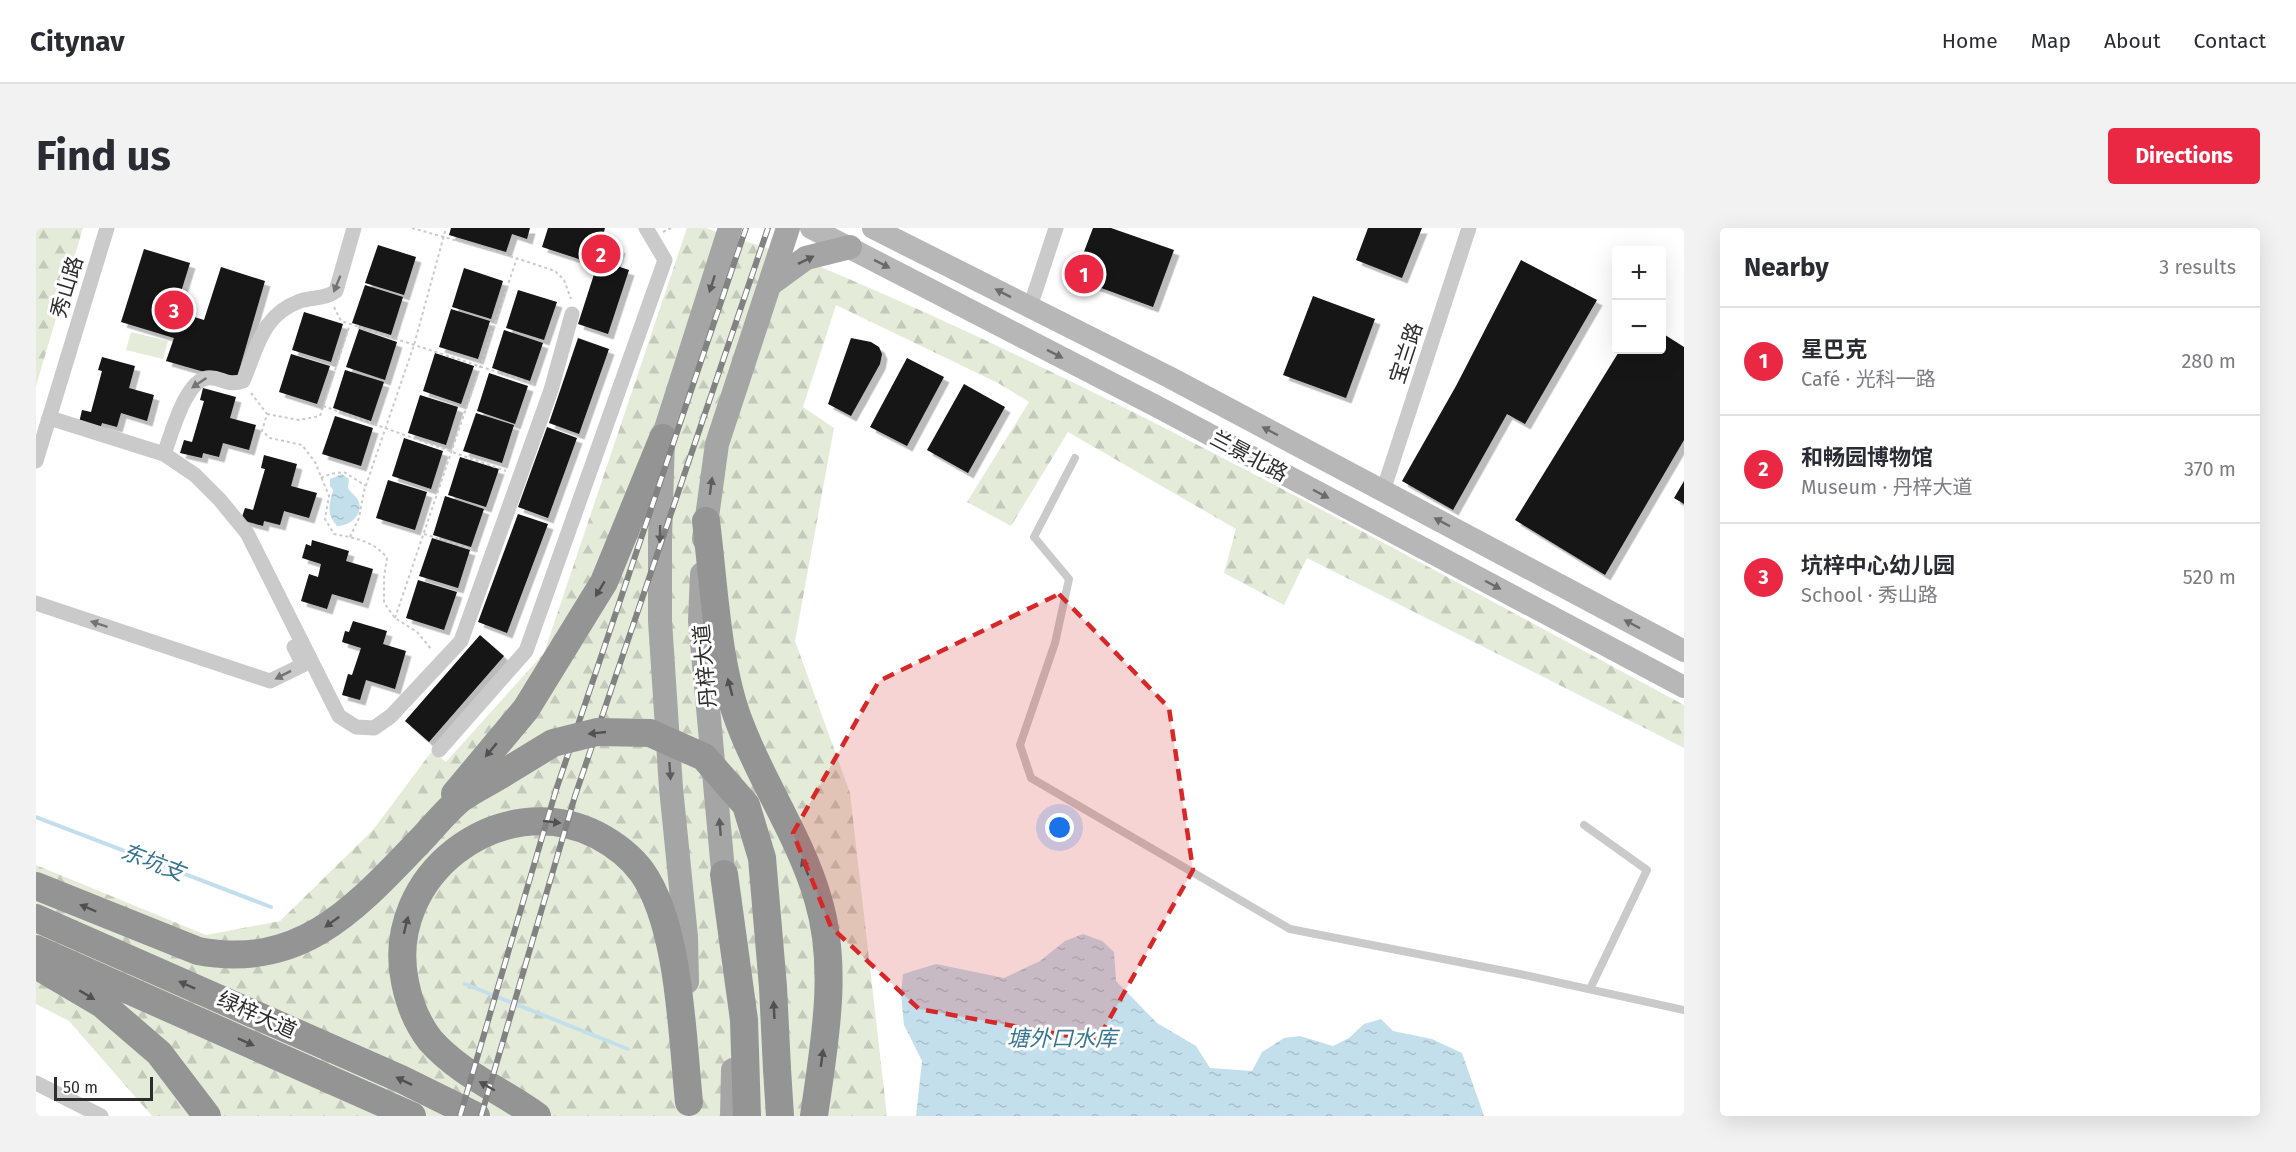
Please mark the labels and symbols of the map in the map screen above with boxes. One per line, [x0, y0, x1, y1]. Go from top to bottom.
pin: 2 [582, 231, 620, 276]
pin: 1 [1064, 252, 1104, 296]
street label: 秀山路 [45, 253, 89, 321]
one-way arrow [798, 255, 815, 264]
one-way arrow [874, 259, 891, 269]
one-way arrow [332, 275, 342, 293]
one-way arrow [707, 275, 717, 293]
pin: 3 [154, 288, 194, 332]
one-way arrow [994, 289, 1011, 298]
street label: 宝兰路 [1384, 319, 1428, 387]
one-way arrow [1047, 349, 1064, 359]
one-way arrow [191, 378, 208, 389]
street label: 兰景北路 [1206, 425, 1292, 487]
one-way arrow [1261, 426, 1278, 436]
one-way arrow [707, 477, 716, 496]
one-way arrow [1312, 489, 1329, 499]
one-way arrow [1433, 518, 1450, 527]
one-way arrow [655, 525, 665, 544]
one-way arrow [1484, 580, 1502, 590]
one-way arrow [594, 581, 605, 597]
one-way arrow [90, 619, 108, 629]
one-way arrow [1624, 619, 1641, 629]
street label: 丹梓大道 [688, 623, 722, 709]
one-way arrow [275, 670, 292, 679]
one-way arrow [725, 678, 734, 696]
one-way arrow [587, 728, 606, 738]
one-way arrow [486, 743, 498, 758]
one-way arrow [665, 761, 675, 780]
your location [1045, 813, 1074, 842]
one-way arrow [543, 817, 562, 826]
one-way arrow [715, 817, 725, 836]
water label: 东坑支 [117, 838, 191, 888]
one-way arrow [800, 857, 810, 875]
one-way arrow [78, 903, 96, 913]
one-way arrow [325, 916, 341, 928]
one-way arrow [402, 916, 412, 934]
one-way arrow [178, 980, 196, 990]
street label: 绿梓大道 [213, 986, 301, 1044]
one-way arrow [79, 989, 95, 1000]
one-way arrow [770, 1001, 779, 1020]
water label: 塘外口水库 [1007, 1025, 1121, 1052]
one-way arrow [237, 1038, 255, 1047]
one-way arrow [818, 1048, 827, 1067]
scale bar [54, 1074, 153, 1102]
one-way arrow [396, 1076, 413, 1085]
one-way arrow [479, 1080, 495, 1091]

